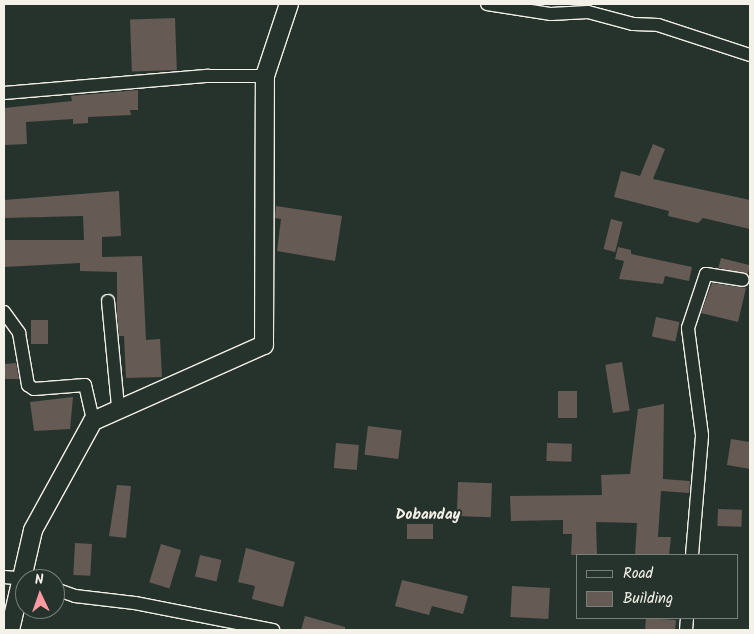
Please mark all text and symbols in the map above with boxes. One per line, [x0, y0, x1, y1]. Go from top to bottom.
district label: Dobanday [396, 507, 460, 525]
legend [576, 554, 739, 619]
text: Road [623, 562, 653, 586]
north arrow [15, 569, 65, 619]
text: N [34, 569, 44, 591]
text: Building [623, 587, 673, 611]

